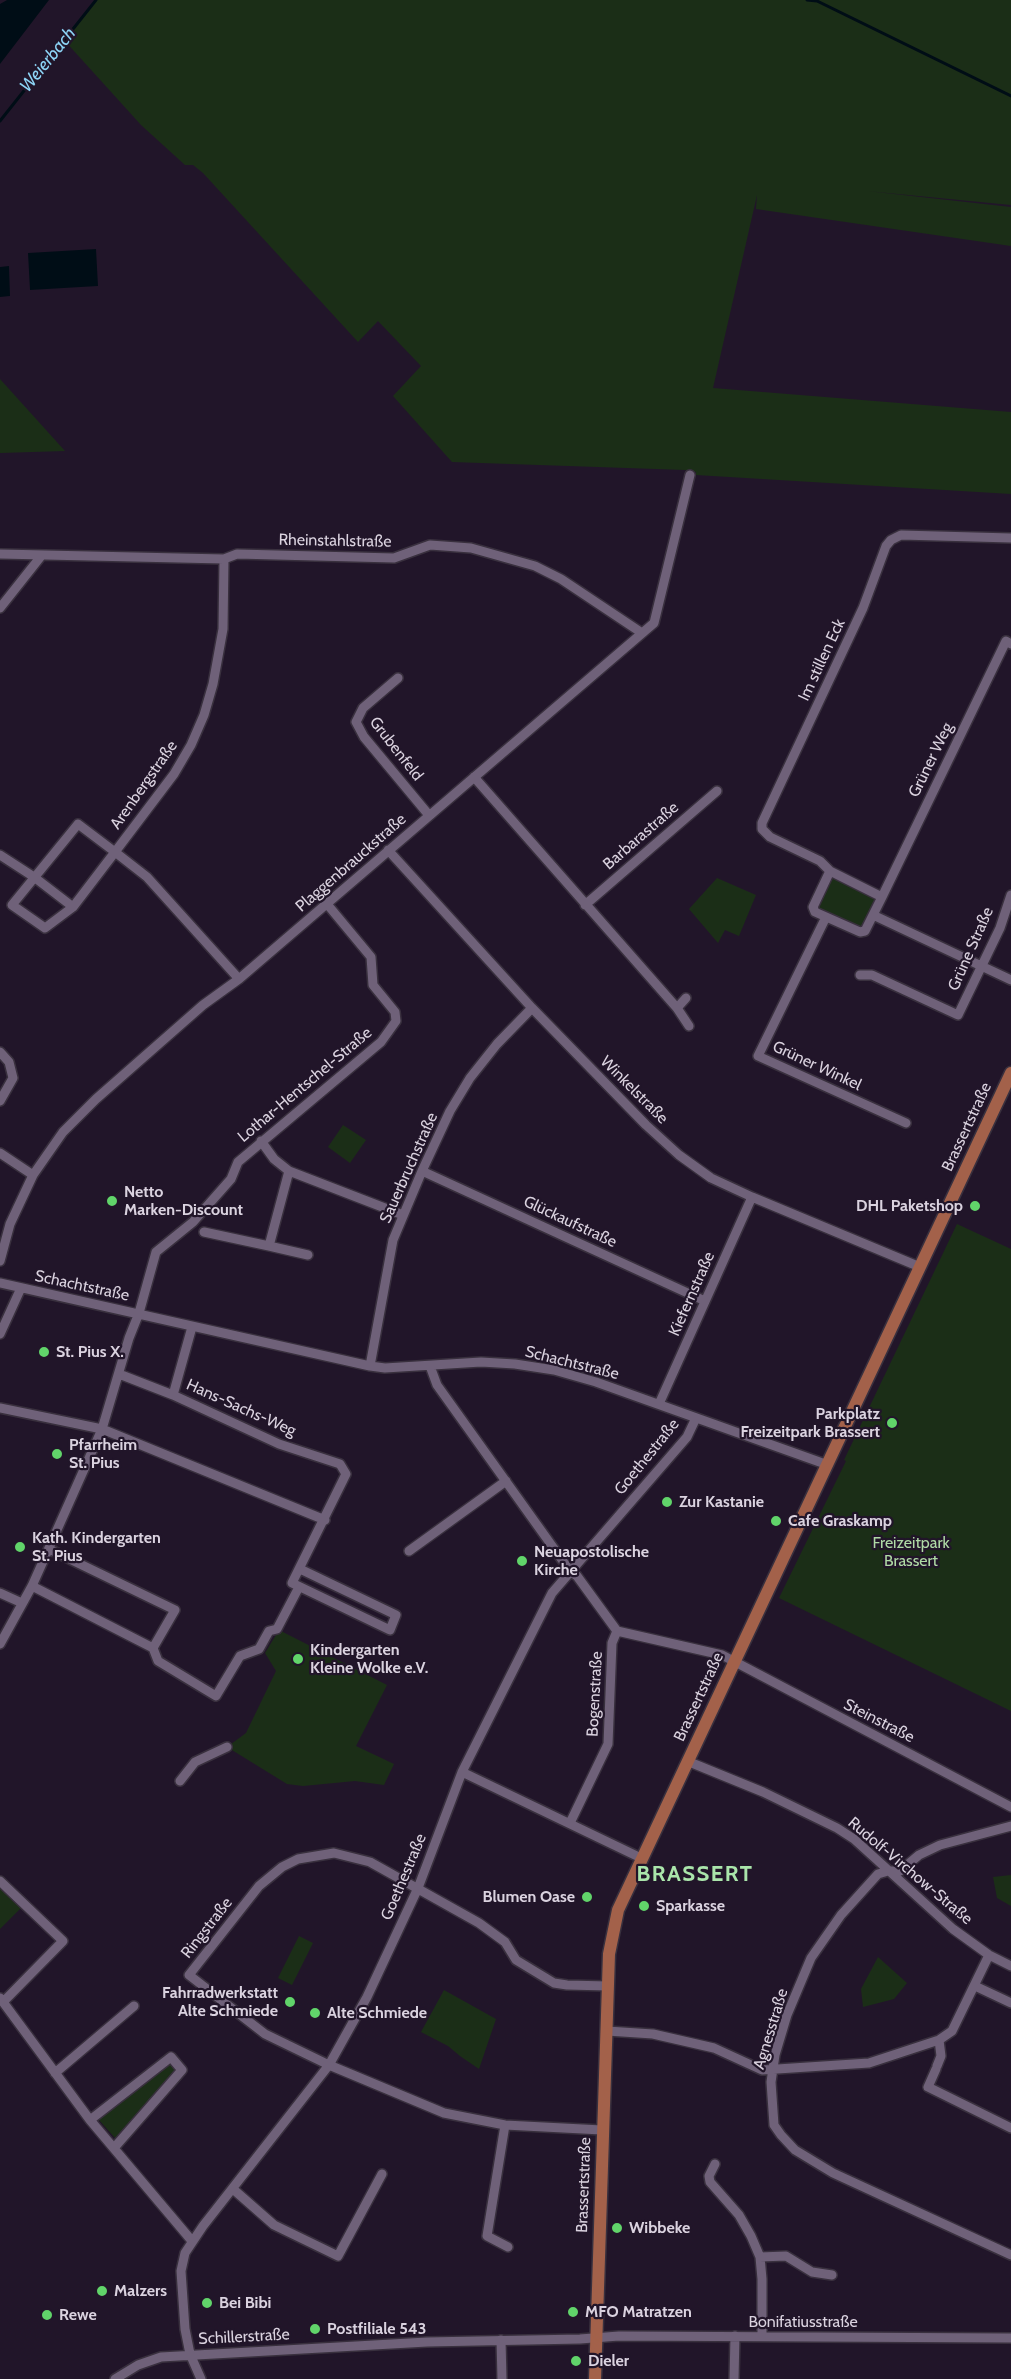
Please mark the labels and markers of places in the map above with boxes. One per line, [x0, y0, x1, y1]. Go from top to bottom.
place label: Netto Marken-Discount [124, 1182, 243, 1220]
marker: Netto Marken-Discount [105, 1194, 119, 1208]
place label: DHL Paketshop [856, 1196, 963, 1216]
marker: DHL Paketshop [968, 1199, 982, 1213]
place label: St. Pius X. [56, 1342, 124, 1362]
marker: St. Pius X. [37, 1345, 51, 1359]
place label: Parkplatz Freizeitpark Brassert [741, 1404, 880, 1442]
marker: Parkplatz Freizeitpark Brassert [885, 1416, 899, 1430]
place label: Pfarrheim St. Pius [69, 1435, 137, 1473]
marker: Pfarrheim St. Pius [50, 1447, 64, 1461]
place label: Zur Kastanie [679, 1492, 764, 1512]
marker: Zur Kastanie [660, 1495, 674, 1509]
place label: Cafe Graskamp [788, 1511, 892, 1531]
marker: Cafe Graskamp [769, 1514, 783, 1528]
place label: Kath. Kindergarten St. Pius [32, 1528, 161, 1566]
marker: Kath. Kindergarten St. Pius [13, 1540, 27, 1554]
place label: Neuapostolische Kirche [534, 1542, 649, 1580]
marker: Neuapostolische Kirche [515, 1554, 529, 1568]
place label: Kindergarten Kleine Wolke e.V. [310, 1640, 428, 1678]
marker: Kindergarten Kleine Wolke e.V. [291, 1652, 305, 1666]
place label: Blumen Oase [483, 1887, 575, 1907]
marker: Blumen Oase [580, 1890, 594, 1904]
place label: Sparkasse [656, 1896, 725, 1916]
marker: Sparkasse [637, 1899, 651, 1913]
place label: Fahrradwerkstatt Alte Schmiede [162, 1983, 278, 2021]
marker: Fahrradwerkstatt Alte Schmiede [283, 1995, 297, 2009]
place label: Alte Schmiede [327, 2003, 427, 2023]
marker: Alte Schmiede [308, 2006, 322, 2020]
place label: Wibbeke [629, 2218, 690, 2238]
marker: Wibbeke [610, 2221, 624, 2235]
place label: Malzers [114, 2281, 167, 2301]
marker: Malzers [95, 2284, 109, 2298]
place label: Bei Bibi [219, 2293, 271, 2313]
marker: Bei Bibi [200, 2296, 214, 2310]
place label: MFO Matratzen [585, 2302, 692, 2322]
place label: Rewe [59, 2305, 97, 2325]
marker: MFO Matratzen [566, 2305, 580, 2319]
marker: Rewe [40, 2308, 54, 2322]
place label: Postfiliale 543 [327, 2319, 426, 2339]
marker: Postfiliale 543 [308, 2322, 322, 2336]
place label: Dieler [588, 2351, 629, 2371]
marker: Dieler [569, 2354, 583, 2368]

